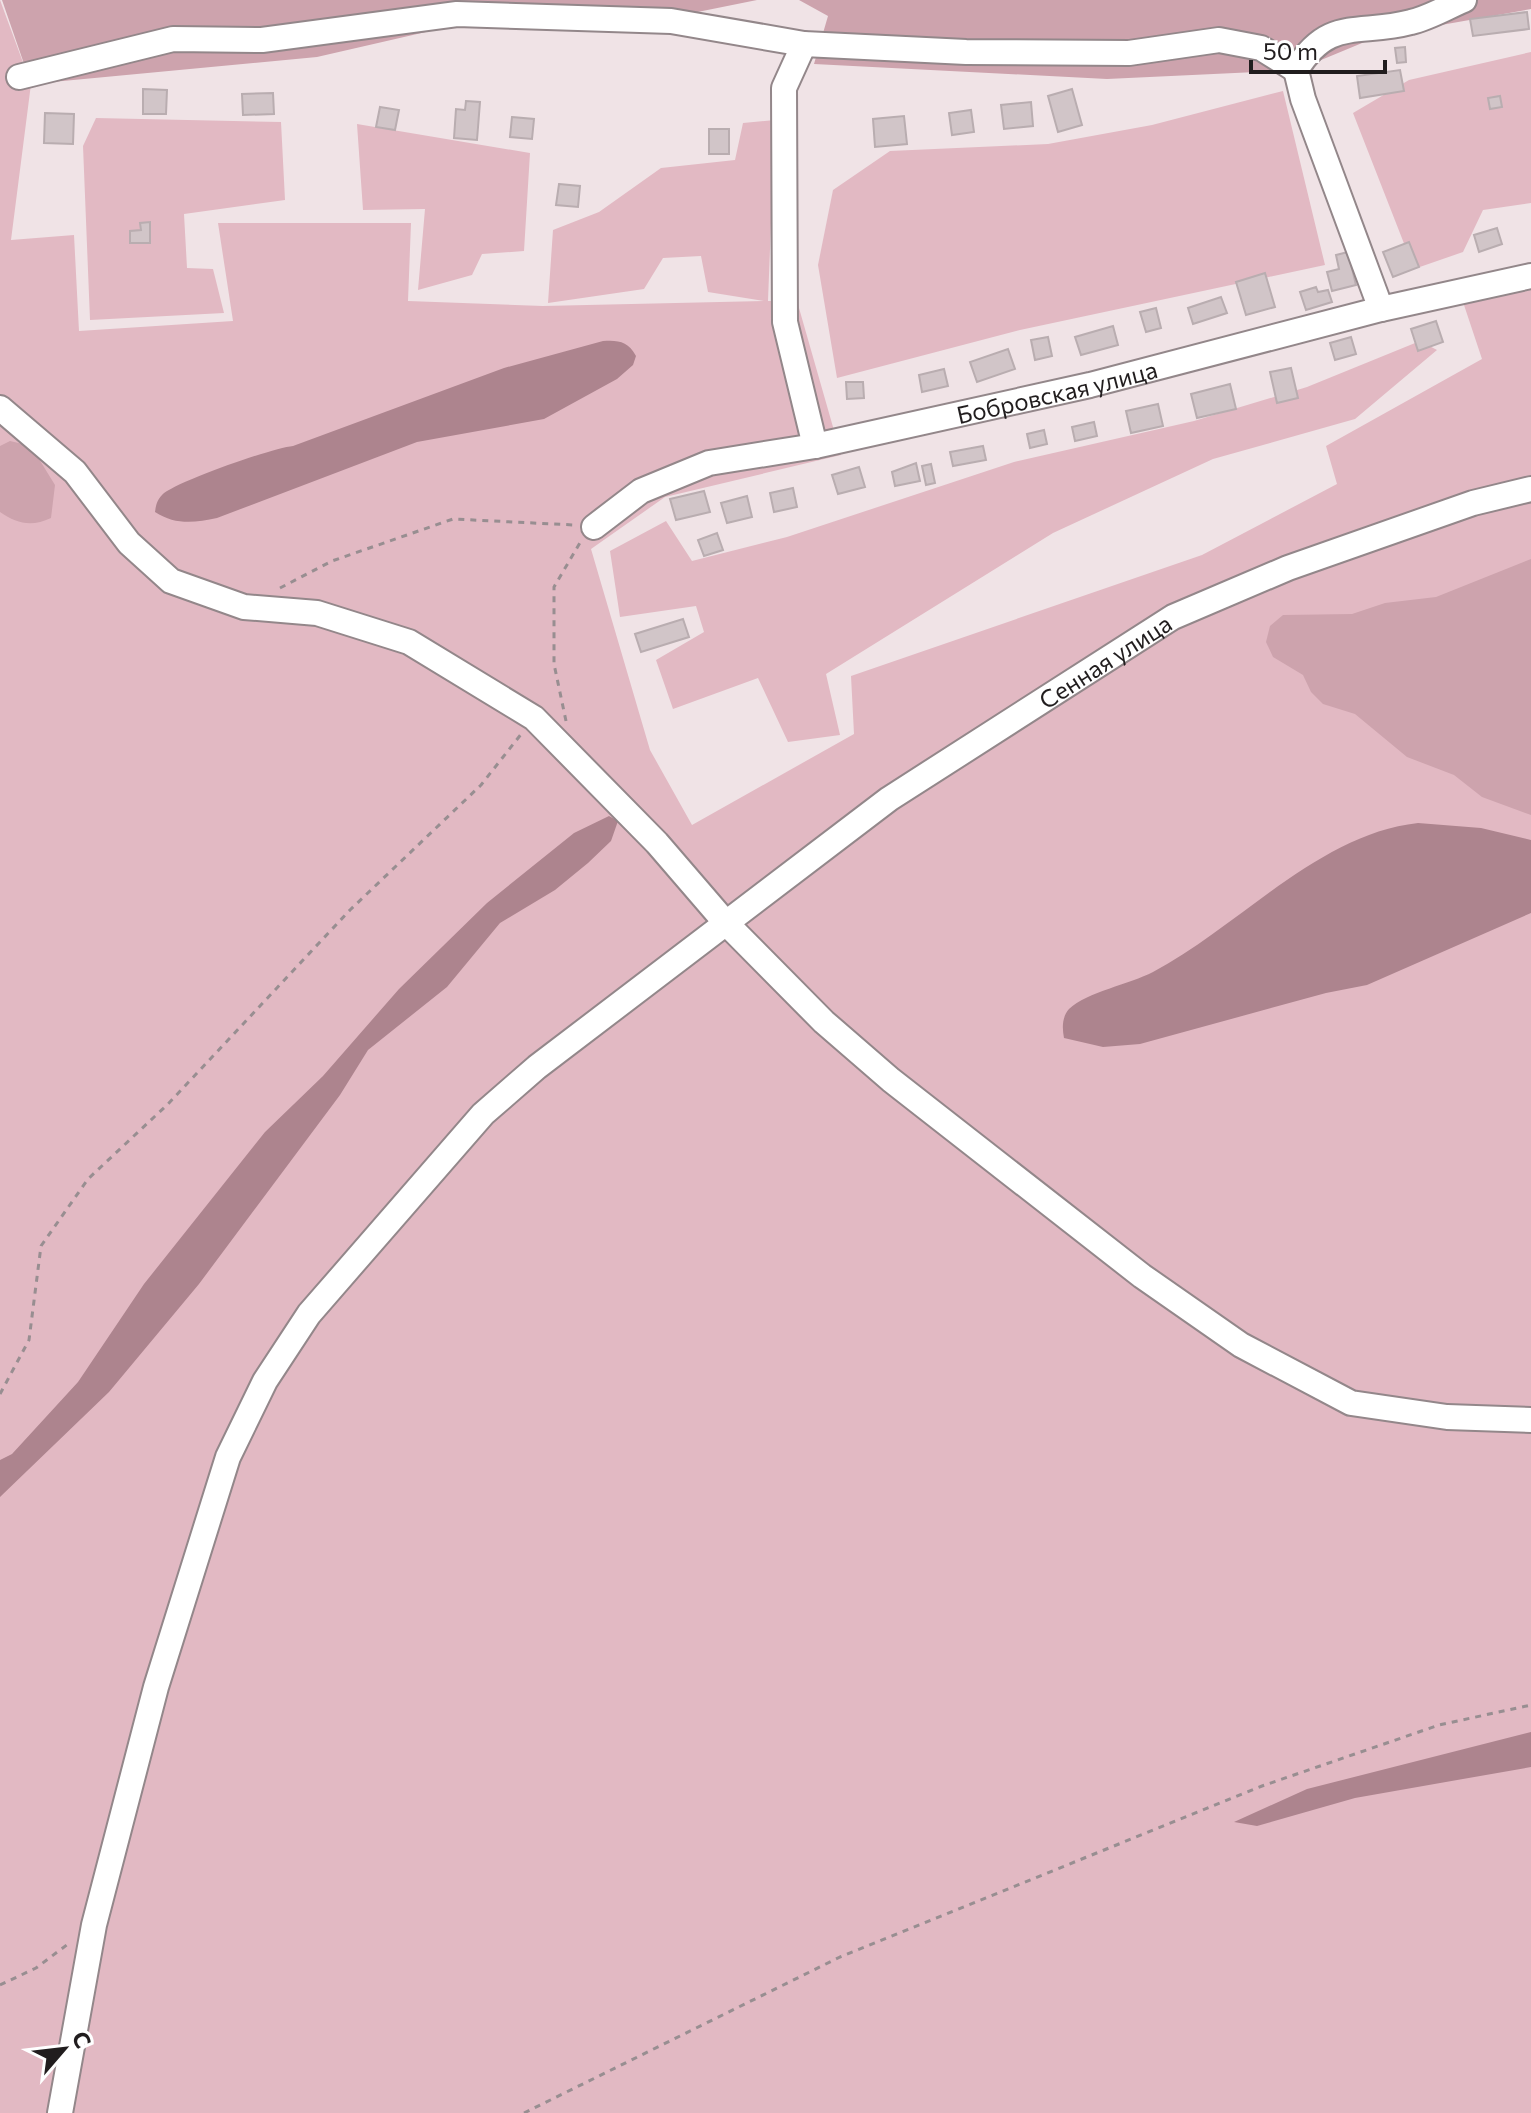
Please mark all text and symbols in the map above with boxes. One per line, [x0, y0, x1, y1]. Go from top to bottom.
scale bar [1251, 24, 1385, 74]
text: 50 m [1263, 36, 1318, 65]
street label: Бобровская улица [954, 354, 1160, 429]
street label: Сенная улица [1033, 608, 1176, 714]
north arrow [24, 2009, 104, 2089]
text: С [67, 2026, 98, 2052]

